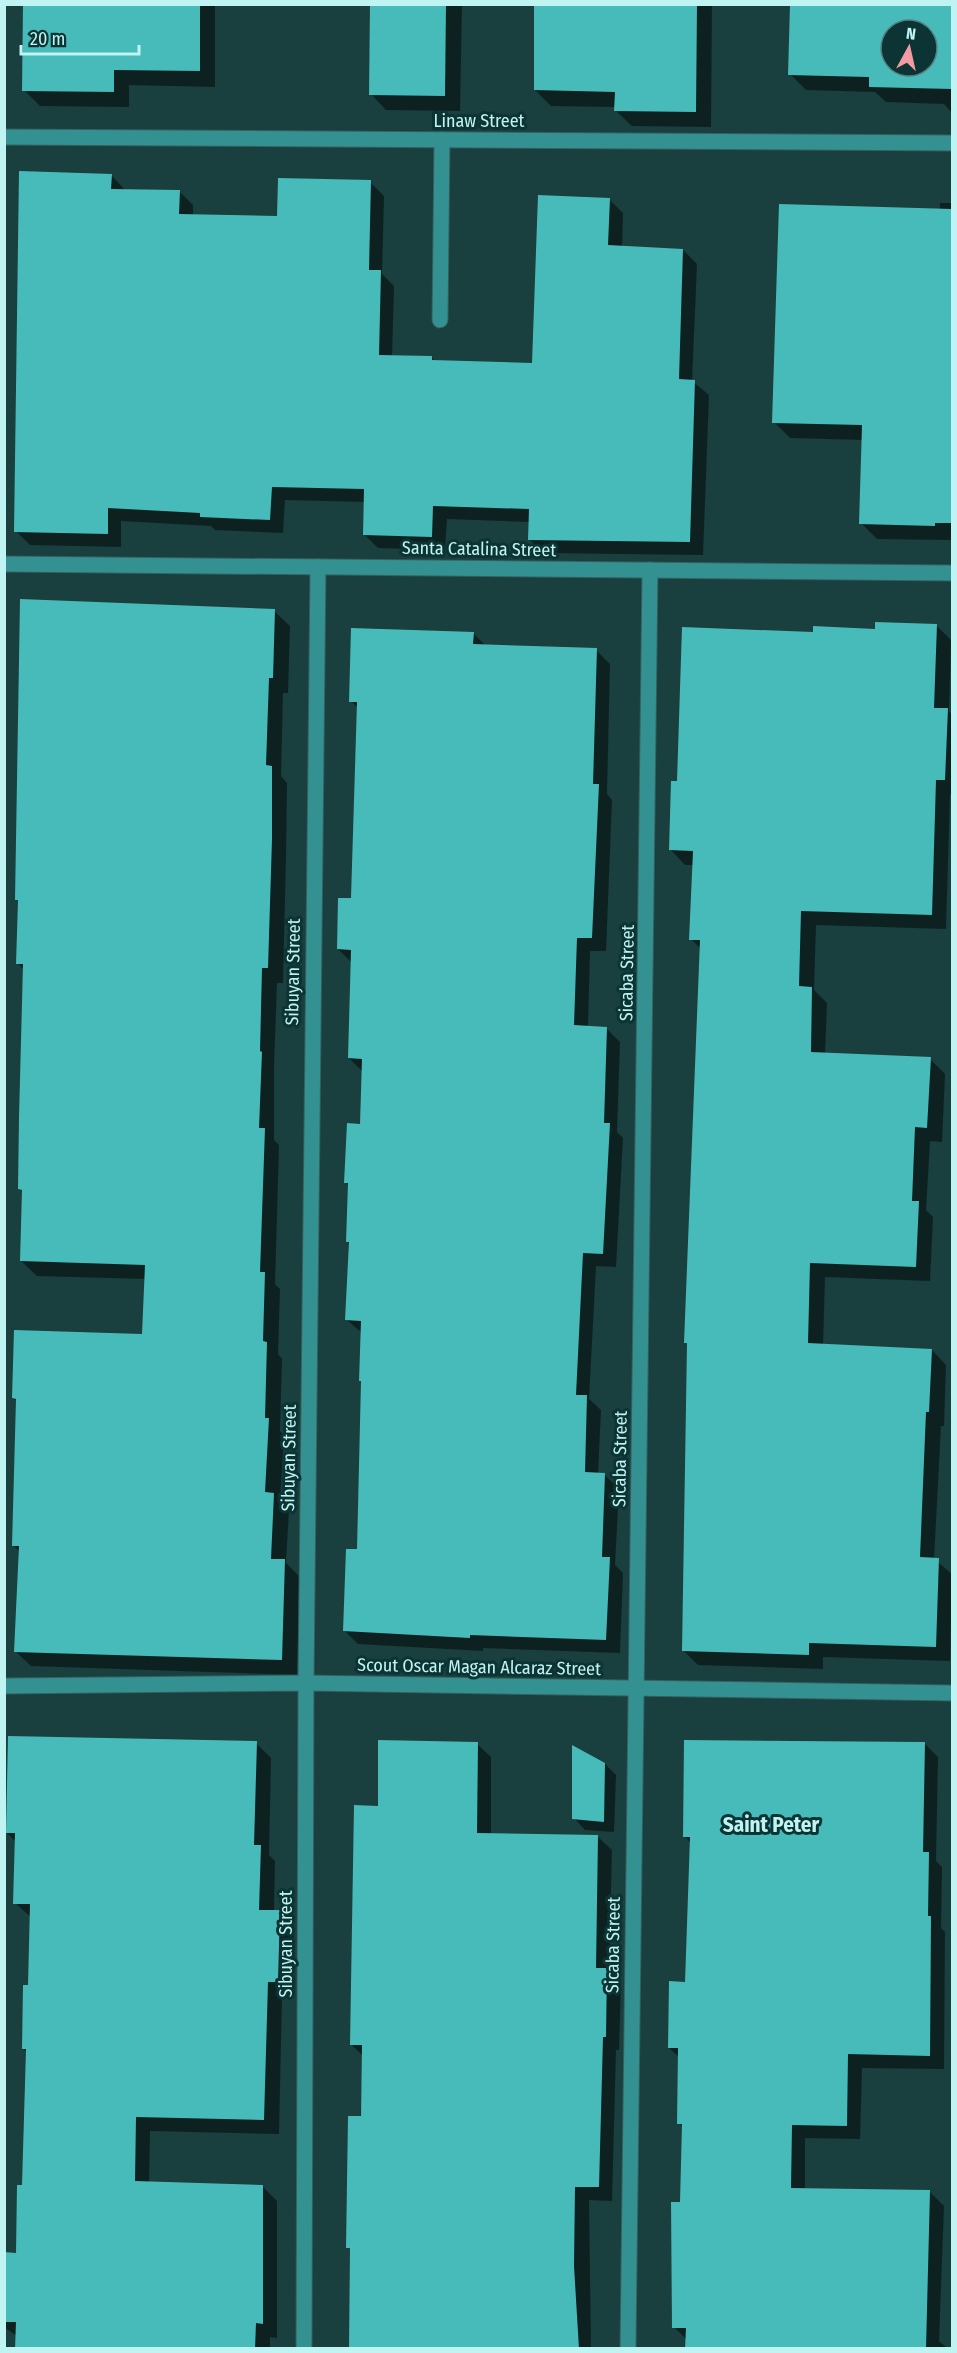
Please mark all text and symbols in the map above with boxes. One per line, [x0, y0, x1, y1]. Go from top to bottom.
scale bar [21, 18, 140, 56]
north arrow [879, 18, 939, 78]
text: N [905, 24, 917, 44]
text: 20 m [30, 28, 65, 50]
street label: Linaw Street [433, 110, 525, 132]
street label: Santa Catalina Street [402, 537, 556, 561]
street label: Sibuyan Street [281, 918, 305, 1026]
street label: Sicaba Street [615, 924, 639, 1021]
street label: Sibuyan Street [277, 1404, 301, 1512]
street label: Sicaba Street [608, 1410, 632, 1507]
street label: Scout Oscar Magan Alcaraz Street [357, 1654, 601, 1680]
district label: Saint Peter [723, 1812, 819, 1838]
street label: Sibuyan Street [275, 1890, 297, 1998]
street label: Sicaba Street [601, 1896, 625, 1993]

